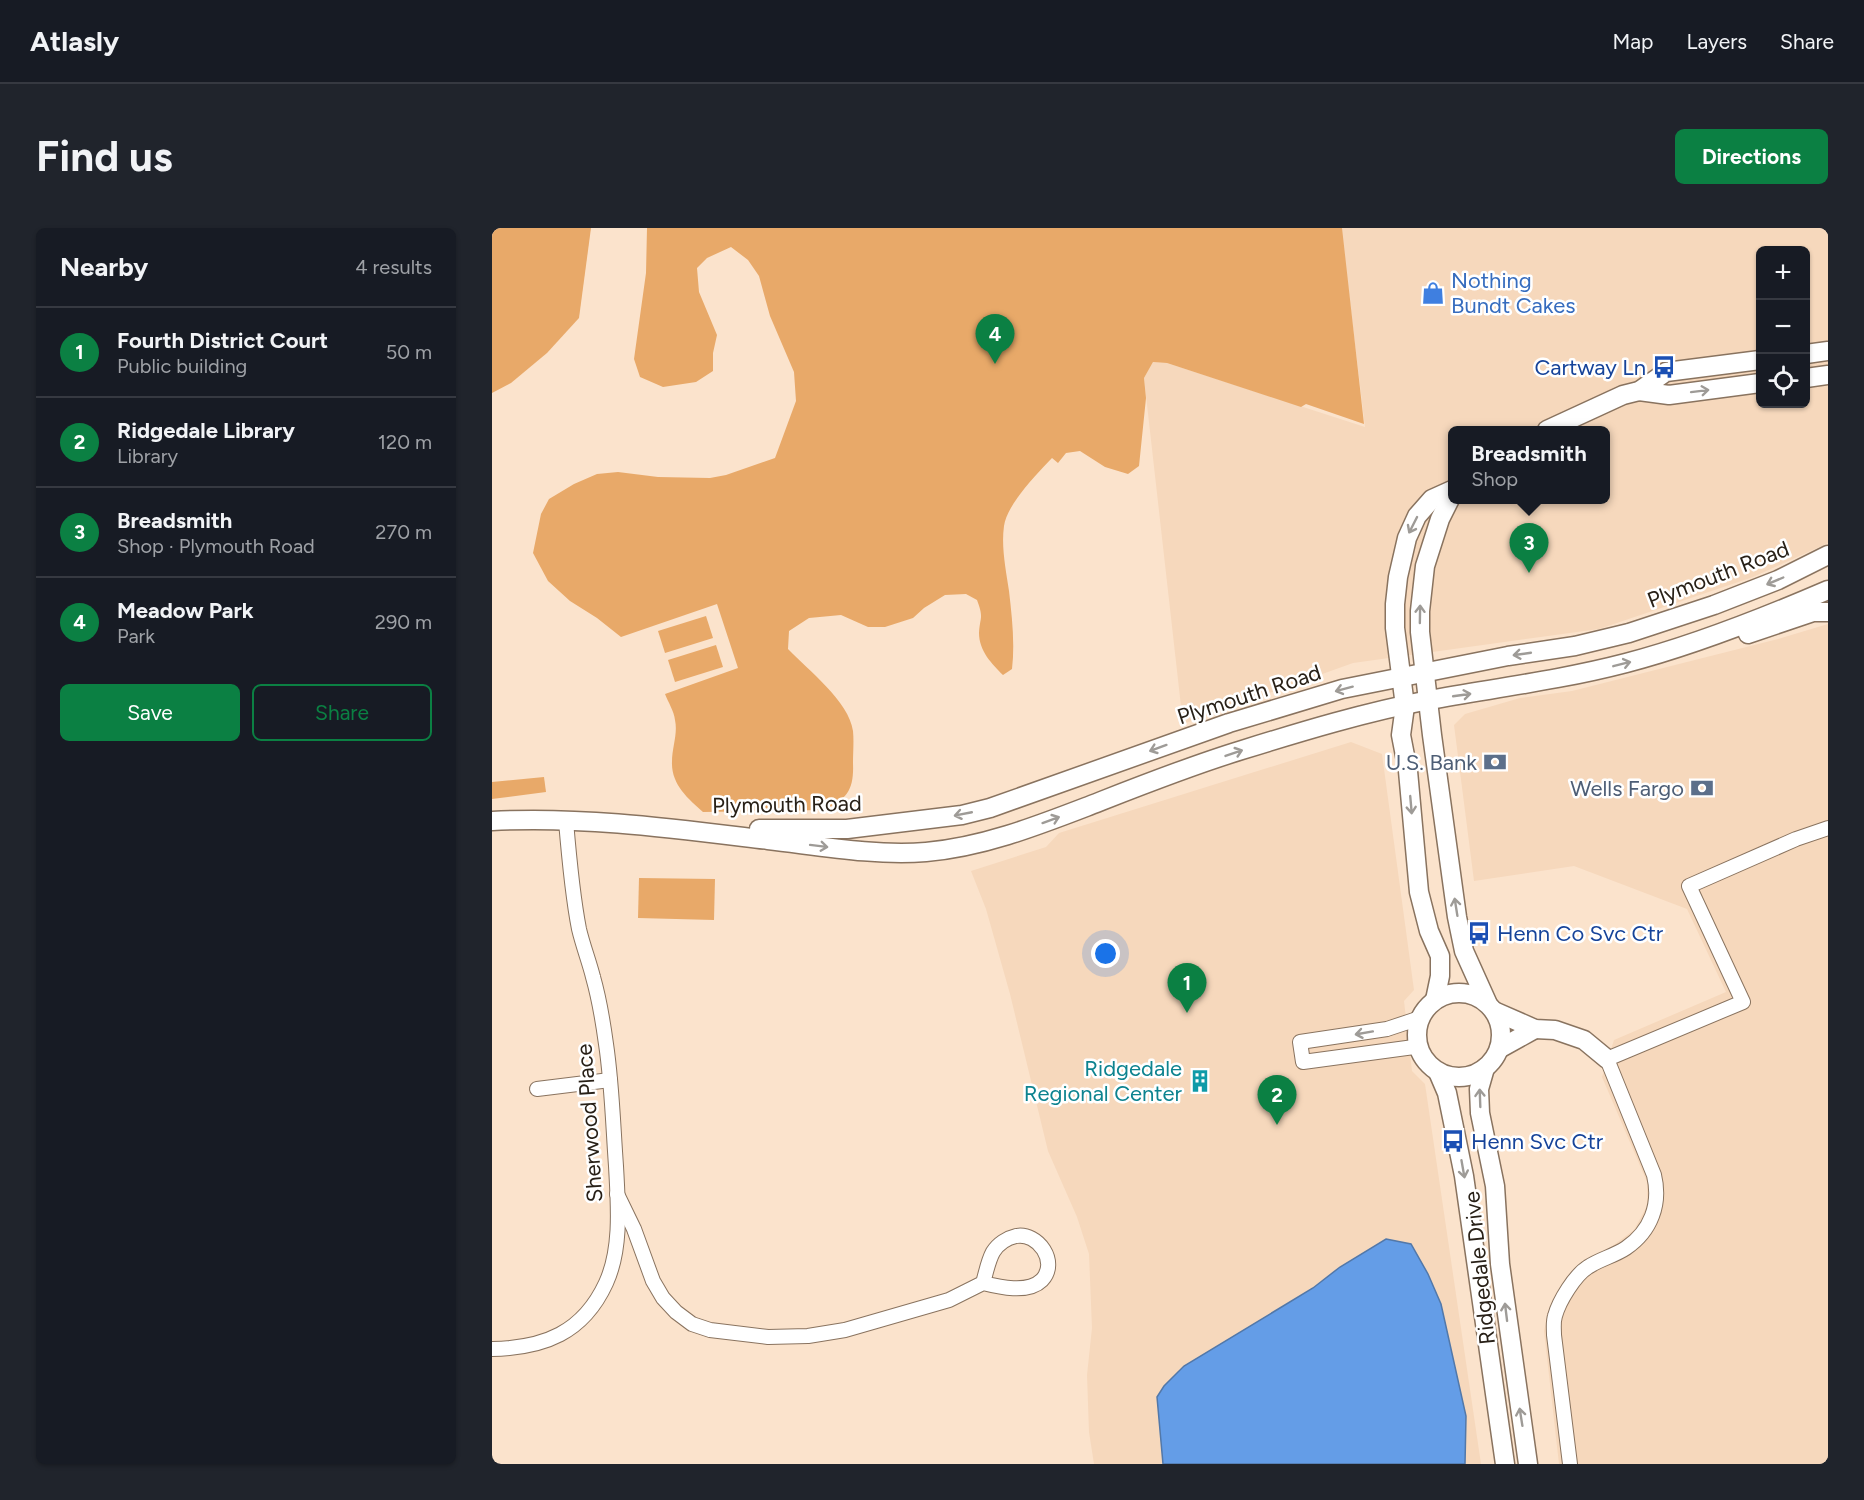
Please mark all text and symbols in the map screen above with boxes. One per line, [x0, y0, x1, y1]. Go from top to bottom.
text: Atlasly [30, 24, 119, 58]
text: Map [1613, 29, 1653, 54]
text: Layers [1686, 29, 1747, 54]
text: Share [1780, 29, 1834, 54]
button: Directions [1675, 129, 1828, 184]
text: Find us [36, 131, 173, 182]
map controls [1756, 246, 1810, 408]
button: + [1756, 246, 1810, 300]
text: Nearby [60, 251, 148, 283]
text: 4 results [355, 255, 432, 279]
place label: Nothing Bundt Cakes [1451, 267, 1575, 319]
shop icon: Nothing Bundt Cakes [1420, 280, 1446, 306]
button: − [1756, 300, 1810, 354]
pin: 4 [976, 314, 1014, 364]
text: Fourth District Court [117, 327, 328, 354]
text: 1 [75, 340, 84, 364]
text: 50 m [386, 340, 432, 364]
text: Public building [117, 354, 247, 378]
place label: Cartway Ln [1534, 354, 1646, 381]
bus stop icon: Cartway Ln [1651, 354, 1677, 380]
button: locate [1756, 354, 1810, 408]
one-way arrow [1689, 385, 1709, 396]
text: Ridgedale Library [117, 417, 295, 444]
popup [1448, 426, 1610, 504]
text: 2 [74, 430, 85, 454]
text: 120 m [378, 430, 432, 454]
text: Breadsmith [1471, 440, 1587, 467]
text: Library [117, 444, 178, 468]
text: Shop [1471, 467, 1518, 491]
text: Breadsmith [117, 507, 232, 534]
one-way arrow [1407, 515, 1418, 533]
text: 3 [74, 520, 85, 544]
text: 270 m [375, 520, 432, 544]
pin: 3 [1510, 524, 1548, 573]
text: Shop · Plymouth Road [117, 534, 315, 558]
street label: Plymouth Road [1644, 535, 1793, 614]
one-way arrow [1767, 576, 1785, 587]
text: Meadow Park [117, 597, 254, 624]
one-way arrow [1415, 605, 1426, 625]
text: 4 [73, 610, 86, 634]
text: 290 m [375, 610, 432, 634]
text: Park [117, 624, 155, 648]
one-way arrow [1513, 648, 1532, 659]
one-way arrow [1612, 658, 1631, 669]
street label: Plymouth Road [1174, 659, 1324, 730]
button: Save [60, 684, 240, 741]
button: Share [252, 684, 432, 741]
one-way arrow [1335, 684, 1354, 696]
one-way arrow [1452, 690, 1471, 701]
one-way arrow [1149, 744, 1168, 755]
one-way arrow [1224, 746, 1243, 757]
place label: U.S. Bank [1386, 749, 1477, 776]
bank icon: U.S. Bank [1482, 749, 1508, 775]
place label: Wells Fargo [1570, 775, 1684, 802]
bank icon: Wells Fargo [1689, 775, 1715, 801]
street label: Plymouth Road [712, 790, 862, 819]
one-way arrow [1406, 795, 1417, 815]
one-way arrow [954, 809, 974, 820]
one-way arrow [1041, 813, 1060, 824]
one-way arrow [809, 840, 829, 851]
one-way arrow [1450, 898, 1461, 918]
bus stop icon: Henn Co Svc Ctr [1466, 920, 1492, 946]
place label: Henn Co Svc Ctr [1497, 920, 1664, 947]
your location [1091, 939, 1120, 968]
pin: 1 [1168, 964, 1206, 1013]
one-way arrow [1355, 1027, 1374, 1038]
street label: Sherwood Place [570, 1043, 609, 1203]
place label: Ridgedale Regional Center [1024, 1055, 1183, 1107]
building icon: Ridgedale Regional Center [1187, 1068, 1213, 1094]
pin: 2 [1258, 1076, 1296, 1125]
one-way arrow [1474, 1089, 1485, 1109]
bus stop icon: Henn Svc Ctr [1440, 1128, 1466, 1154]
place label: Henn Svc Ctr [1471, 1128, 1604, 1155]
one-way arrow [1457, 1158, 1468, 1178]
street label: Ridgedale Drive [1458, 1190, 1501, 1346]
one-way arrow [1500, 1303, 1511, 1323]
one-way arrow [1515, 1408, 1526, 1427]

